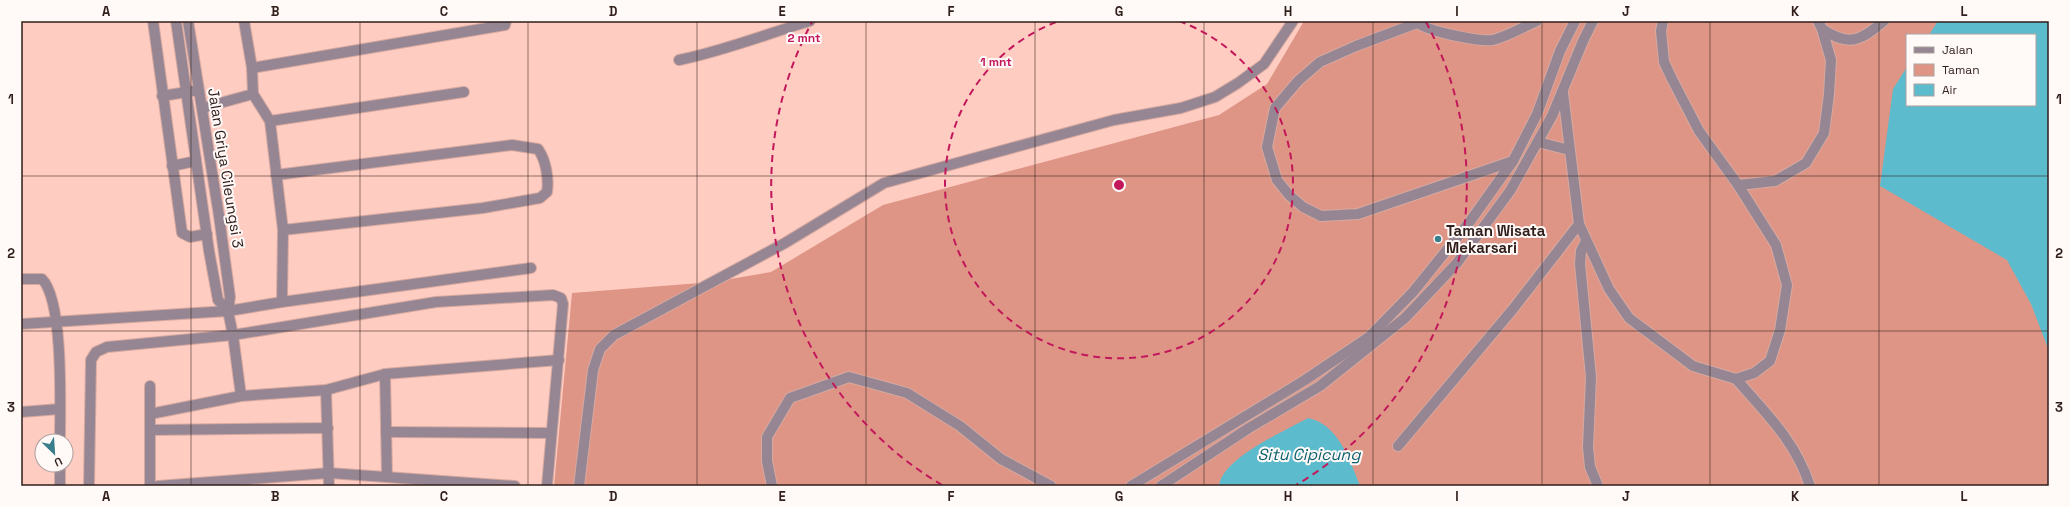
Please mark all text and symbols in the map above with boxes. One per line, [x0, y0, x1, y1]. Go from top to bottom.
text: A [102, 3, 111, 20]
text: B [271, 3, 280, 20]
text: C [440, 3, 448, 20]
text: D [609, 3, 618, 20]
text: E [778, 3, 786, 20]
text: F [948, 3, 955, 20]
text: G [1115, 3, 1123, 20]
text: H [1284, 3, 1292, 20]
text: I [1455, 3, 1459, 20]
text: J [1622, 3, 1630, 20]
text: K [1791, 3, 1800, 20]
text: L [1960, 3, 1968, 20]
text: 2 mnt [787, 30, 821, 46]
legend [1906, 34, 2036, 106]
text: Jalan [1942, 42, 1973, 58]
text: 1 mnt [980, 54, 1012, 70]
text: Taman [1942, 62, 1979, 78]
text: Air [1942, 82, 1958, 98]
street label: Jalan Griya Cileungsi 3 [204, 87, 248, 249]
text: 1 [8, 91, 14, 108]
text: 1 [2056, 91, 2062, 108]
centre of rings [1112, 178, 1126, 192]
place label: Taman Wisata Mekarsari [1446, 221, 1546, 257]
marker: Taman Wisata Mekarsari [1433, 234, 1443, 244]
text: 2 [7, 245, 15, 262]
text: 2 [2055, 245, 2063, 262]
text: 3 [7, 399, 15, 416]
text: 3 [2055, 399, 2063, 416]
north arrow [34, 433, 74, 473]
water label: Situ Cipicung [1258, 444, 1361, 465]
text: U [52, 454, 65, 470]
text: A [102, 488, 111, 505]
text: B [271, 488, 280, 505]
text: C [440, 488, 448, 505]
text: D [609, 488, 618, 505]
text: E [778, 488, 786, 505]
text: F [948, 488, 955, 505]
text: G [1115, 488, 1123, 505]
text: H [1284, 488, 1292, 505]
text: I [1455, 488, 1459, 505]
text: J [1622, 488, 1630, 505]
text: K [1791, 488, 1800, 505]
text: L [1960, 488, 1968, 505]

